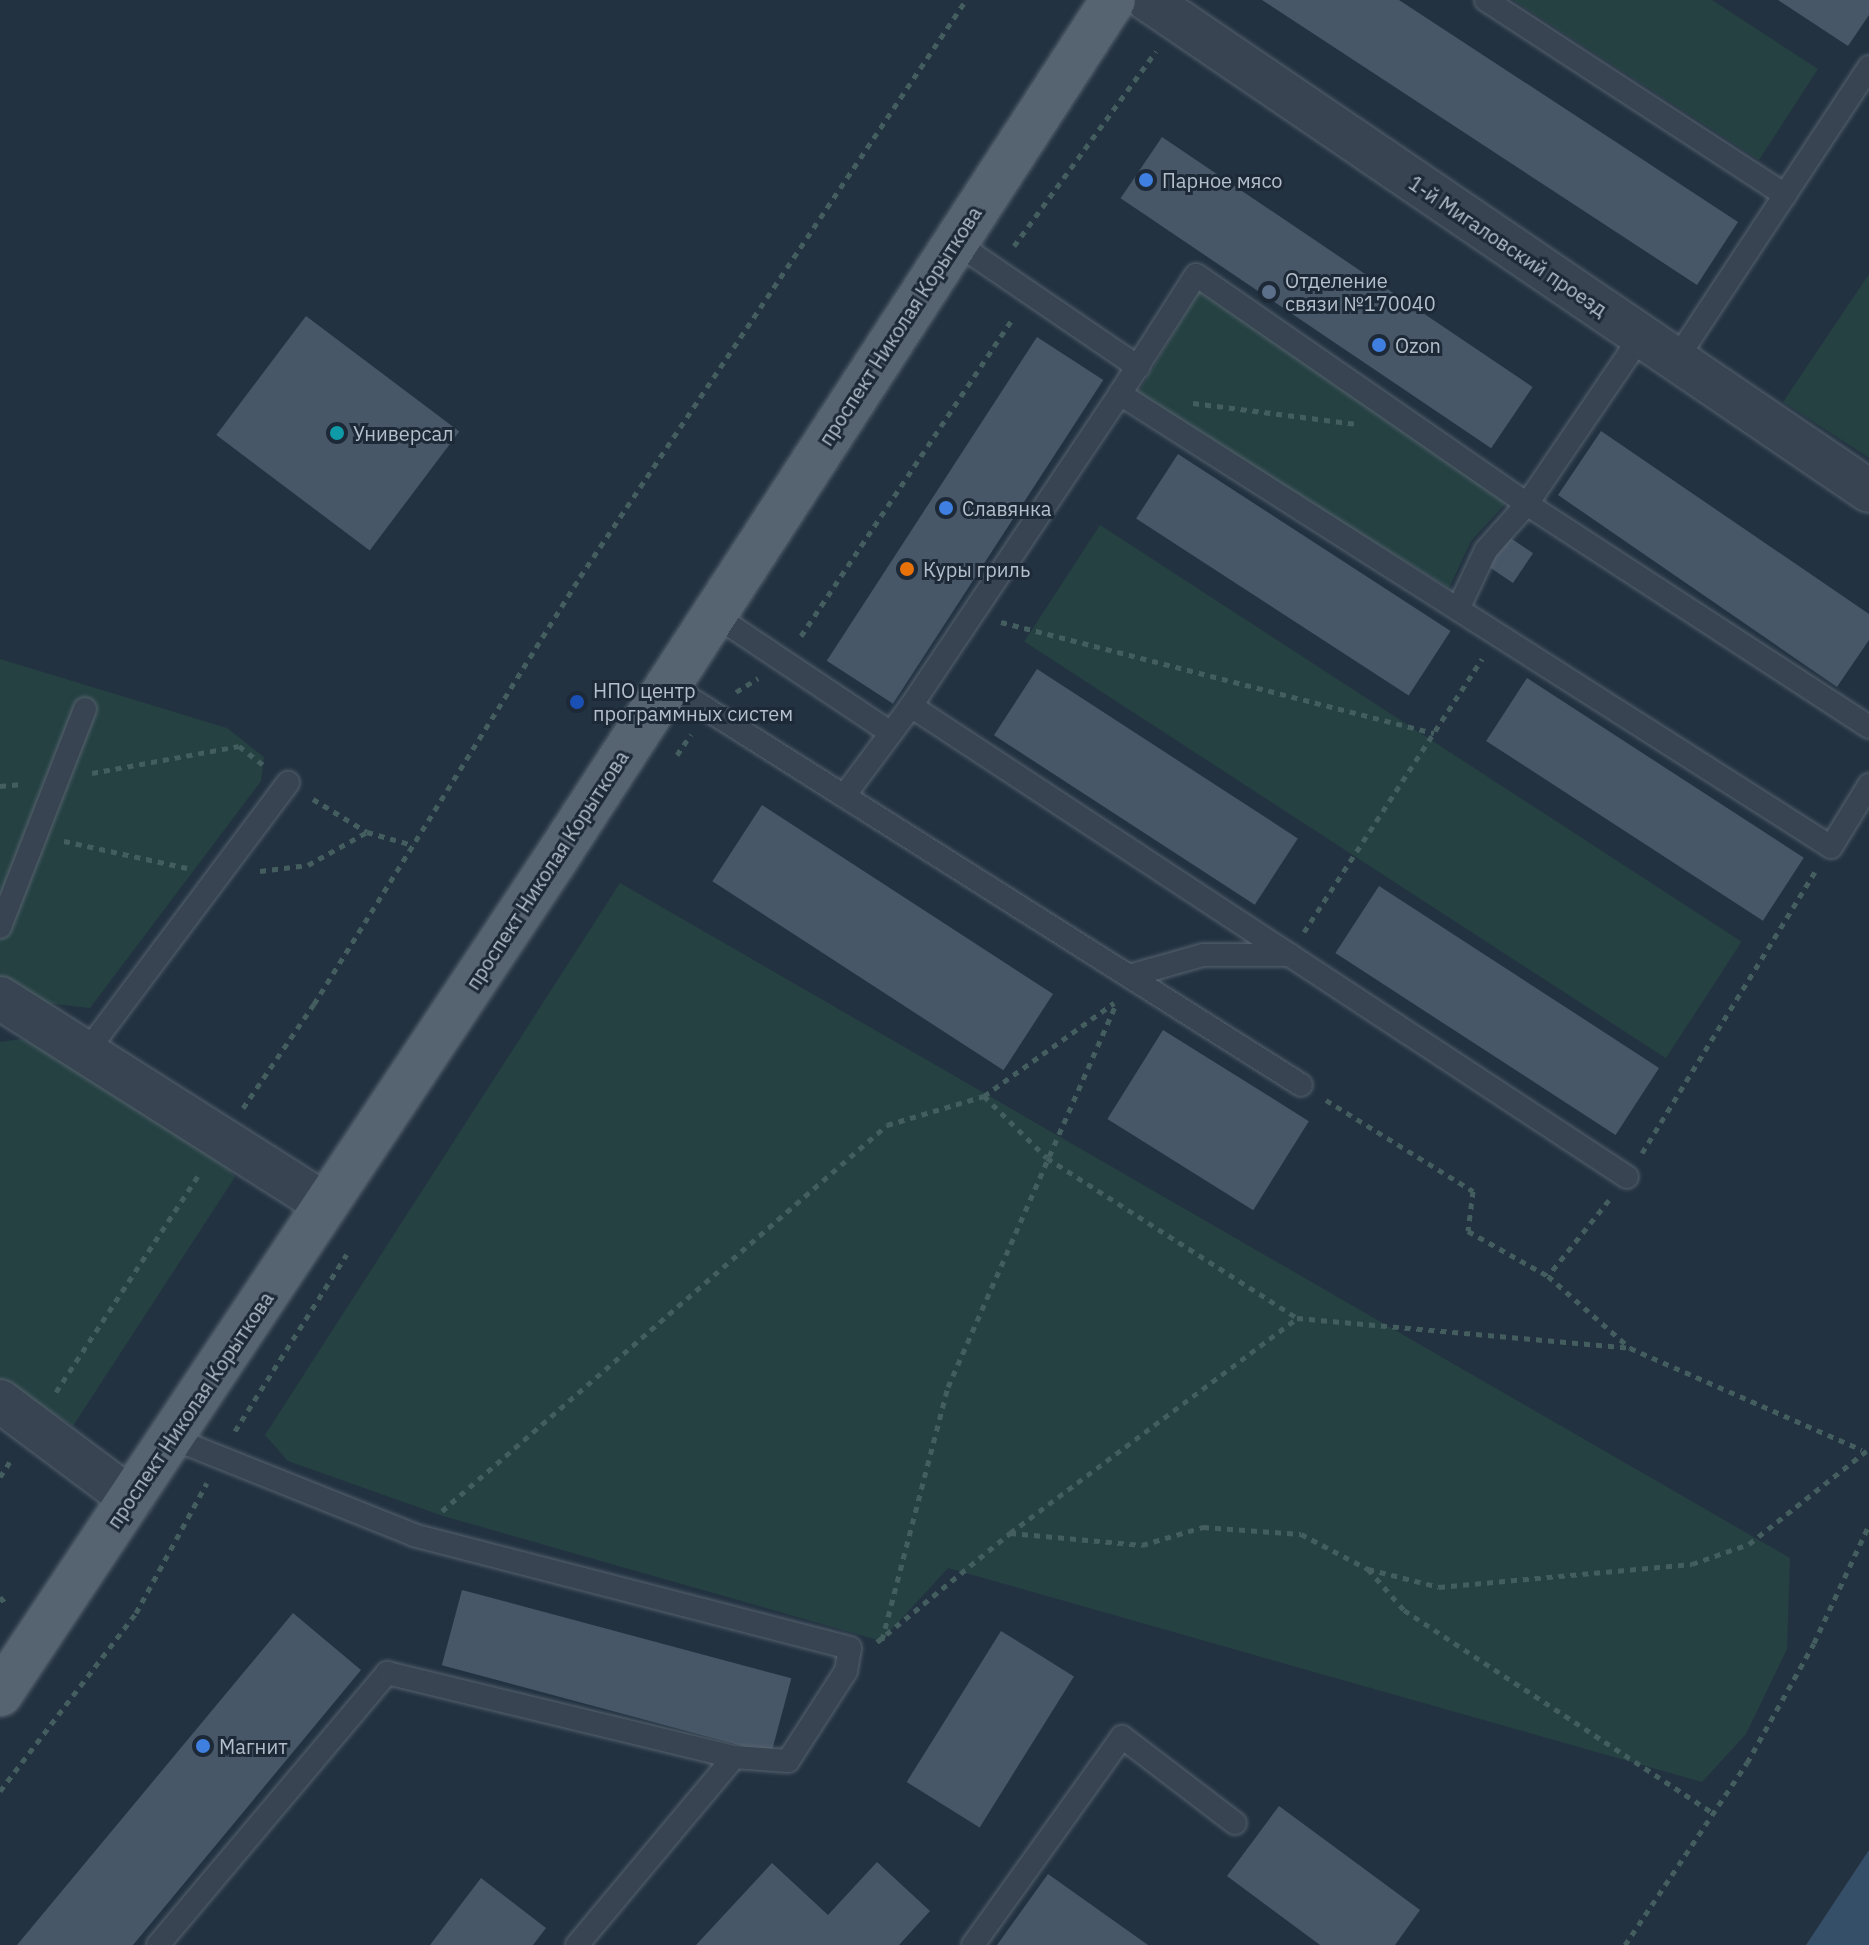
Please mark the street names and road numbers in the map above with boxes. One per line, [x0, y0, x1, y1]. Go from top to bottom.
street label: 1-й Мигаловский проезд [1404, 171, 1612, 321]
street label: проспект Николая Корыткова [814, 202, 986, 450]
street label: проспект Николая Корыткова [461, 746, 633, 994]
street label: проспект Николая Корыткова [102, 1287, 278, 1533]

